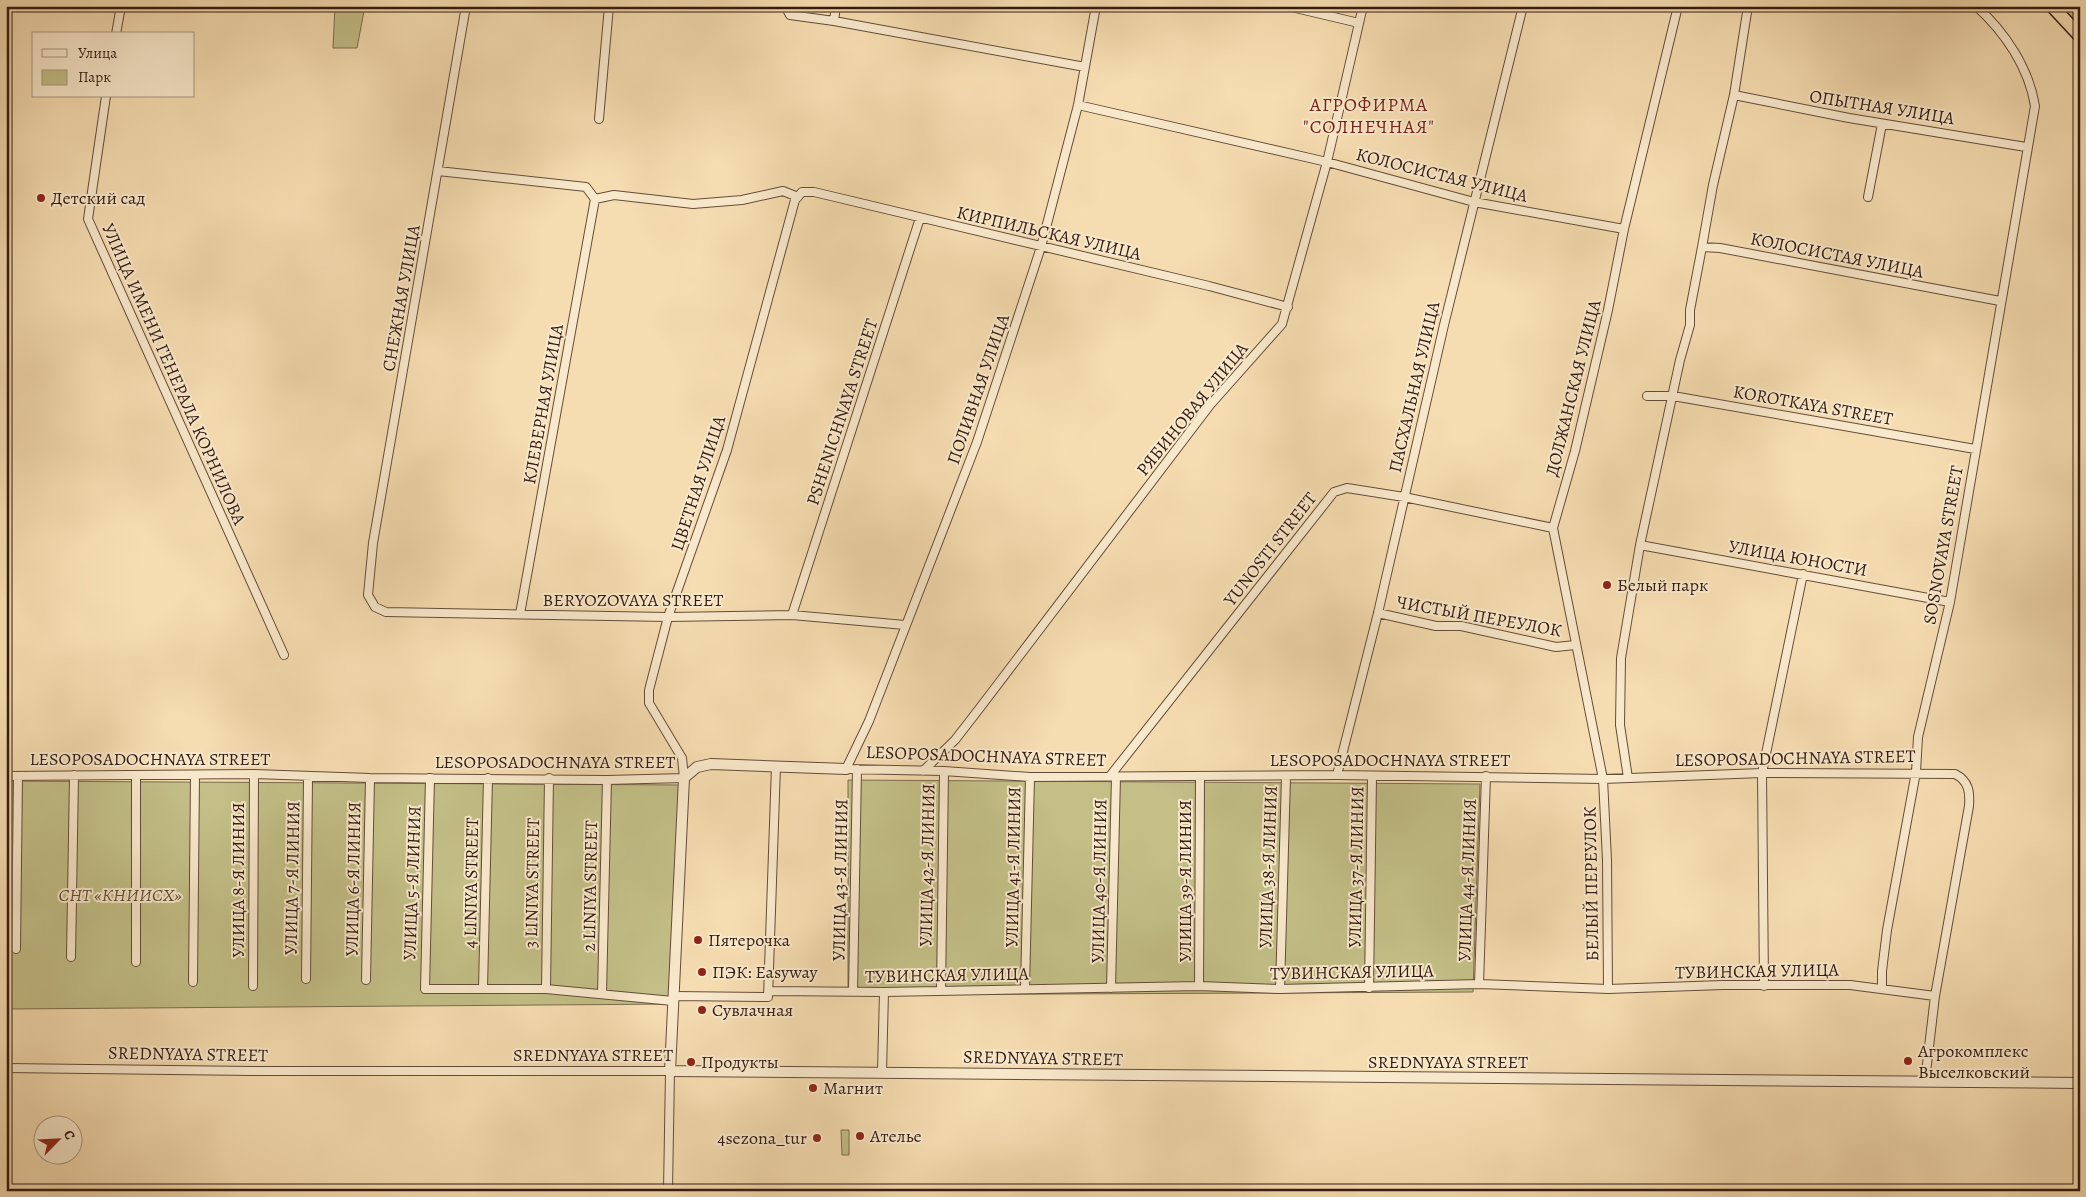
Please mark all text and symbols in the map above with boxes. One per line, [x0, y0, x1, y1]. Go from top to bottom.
legend [32, 32, 195, 98]
text: Улица [78, 43, 117, 63]
text: Парк [78, 67, 111, 87]
street label: ОПЫТНАЯ УЛИЦА [1808, 84, 1957, 130]
district label: АГРОФИРМА "СОЛНЕЧНАЯ" [1303, 92, 1435, 140]
street label: КОЛОСИСТАЯ УЛИЦА [1354, 142, 1531, 208]
place label: Детский сад [51, 186, 145, 210]
marker: Детский сад [35, 192, 47, 204]
street label: КИРПИЛЬСКАЯ УЛИЦА [954, 200, 1144, 266]
street label: УЛИЦА ИМЕНИ ГЕНЕРАЛА КОРНИЛОВА [96, 219, 252, 529]
street label: СНЕЖНАЯ УЛИЦА [376, 222, 426, 373]
street label: КОЛОСИСТАЯ УЛИЦА [1748, 226, 1926, 284]
street label: ДОЛЖАНСКАЯ УЛИЦА [1539, 297, 1607, 479]
street label: ПАСХАЛЬНАЯ УЛИЦА [1383, 299, 1445, 475]
street label: ПОЛИВНАЯ УЛИЦА [941, 310, 1015, 467]
street label: PSHENICHNAYA STREET [800, 315, 884, 508]
street label: КЛЕВЕРНАЯ УЛИЦА [517, 321, 569, 486]
street label: РЯБИНОВАЯ УЛИЦА [1131, 337, 1254, 481]
street label: KOROTKAYA STREET [1731, 379, 1895, 431]
street label: ЦВЕТНАЯ УЛИЦА [665, 412, 731, 554]
street label: SOSNOVAYA STREET [1917, 464, 1969, 626]
street label: YUNOSTI STREET [1217, 487, 1322, 612]
street label: УЛИЦА ЮНОСТИ [1727, 534, 1869, 582]
place label: Белый парк [1617, 573, 1708, 597]
marker: Белый парк [1601, 579, 1613, 591]
street label: BERYOZOVAYA STREET [543, 588, 724, 612]
street label: ЧИСТЫЙ ПЕРЕУЛОК [1395, 590, 1564, 642]
street label: LESOPOSADOCHNAYA STREET [865, 740, 1107, 772]
street label: LESOPOSADOCHNAYA STREET [1674, 744, 1916, 772]
street label: LESOPOSADOCHNAYA STREET [30, 747, 271, 771]
street label: LESOPOSADOCHNAYA STREET [1270, 748, 1511, 772]
street label: LESOPOSADOCHNAYA STREET [435, 750, 676, 774]
street label: УЛИЦА 42-Я ЛИНИЯ [914, 783, 940, 947]
street label: УЛИЦА 38-Я ЛИНИЯ [1253, 785, 1283, 949]
street label: УЛИЦА 41-Я ЛИНИЯ [1000, 786, 1026, 948]
street label: УЛИЦА 37-Я ЛИНИЯ [1343, 786, 1369, 948]
street label: УЛИЦА 44-Я ЛИНИЯ [1452, 798, 1482, 962]
street label: УЛИЦА 43-Я ЛИНИЯ [827, 799, 853, 961]
street label: УЛИЦА 40-Я ЛИНИЯ [1086, 799, 1112, 963]
street label: УЛИЦА 39-Я ЛИНИЯ [1173, 800, 1197, 962]
street label: УЛИЦА 7-Я ЛИНИЯ [279, 801, 305, 955]
street label: УЛИЦА 6-Я ЛИНИЯ [340, 801, 366, 957]
street label: УЛИЦА 8-Я ЛИНИЯ [226, 802, 250, 958]
street label: УЛИЦА 5-Я ЛИНИЯ [397, 805, 427, 961]
street label: БЕЛЫЙ ПЕРЕУЛОК [1578, 806, 1604, 962]
street label: 4 LINIYA STREET [458, 817, 484, 949]
street label: 3 LINIYA STREET [519, 817, 545, 948]
street label: 2 LINIYA STREET [577, 820, 603, 952]
park label: СНТ «КНИИСХ» [58, 883, 182, 907]
place label: Пятерочка [708, 928, 791, 952]
marker: Пятерочка [692, 934, 704, 946]
street label: ТУВИНСКАЯ УЛИЦА [1675, 958, 1840, 984]
street label: ТУВИНСКАЯ УЛИЦА [1270, 959, 1435, 985]
place label: ПЭК: Easyway [712, 960, 819, 984]
street label: ТУВИНСКАЯ УЛИЦА [865, 962, 1030, 988]
marker: ПЭК: Easyway [696, 966, 708, 978]
place label: Сувлачная [712, 998, 793, 1022]
marker: Сувлачная [696, 1004, 708, 1016]
place label: Агрокомплекс Выселковский [1917, 1039, 2030, 1084]
street label: SREDNYAYA STREET [108, 1041, 268, 1067]
street label: SREDNYAYA STREET [513, 1043, 673, 1067]
street label: SREDNYAYA STREET [963, 1045, 1123, 1071]
place label: Продукты [701, 1050, 779, 1074]
street label: SREDNYAYA STREET [1368, 1050, 1528, 1074]
marker: Агрокомплекс Выселковский [1902, 1055, 1914, 1067]
marker: Продукты [685, 1056, 697, 1068]
place label: Магнит [823, 1076, 883, 1100]
marker: Магнит [807, 1082, 819, 1094]
north arrow [32, 1114, 82, 1164]
place label: Ателье [869, 1124, 922, 1148]
place label: 4sezona_tur [717, 1126, 807, 1150]
text: С [59, 1127, 80, 1143]
marker: Ателье [854, 1130, 866, 1142]
marker: 4sezona_tur [811, 1132, 823, 1144]

